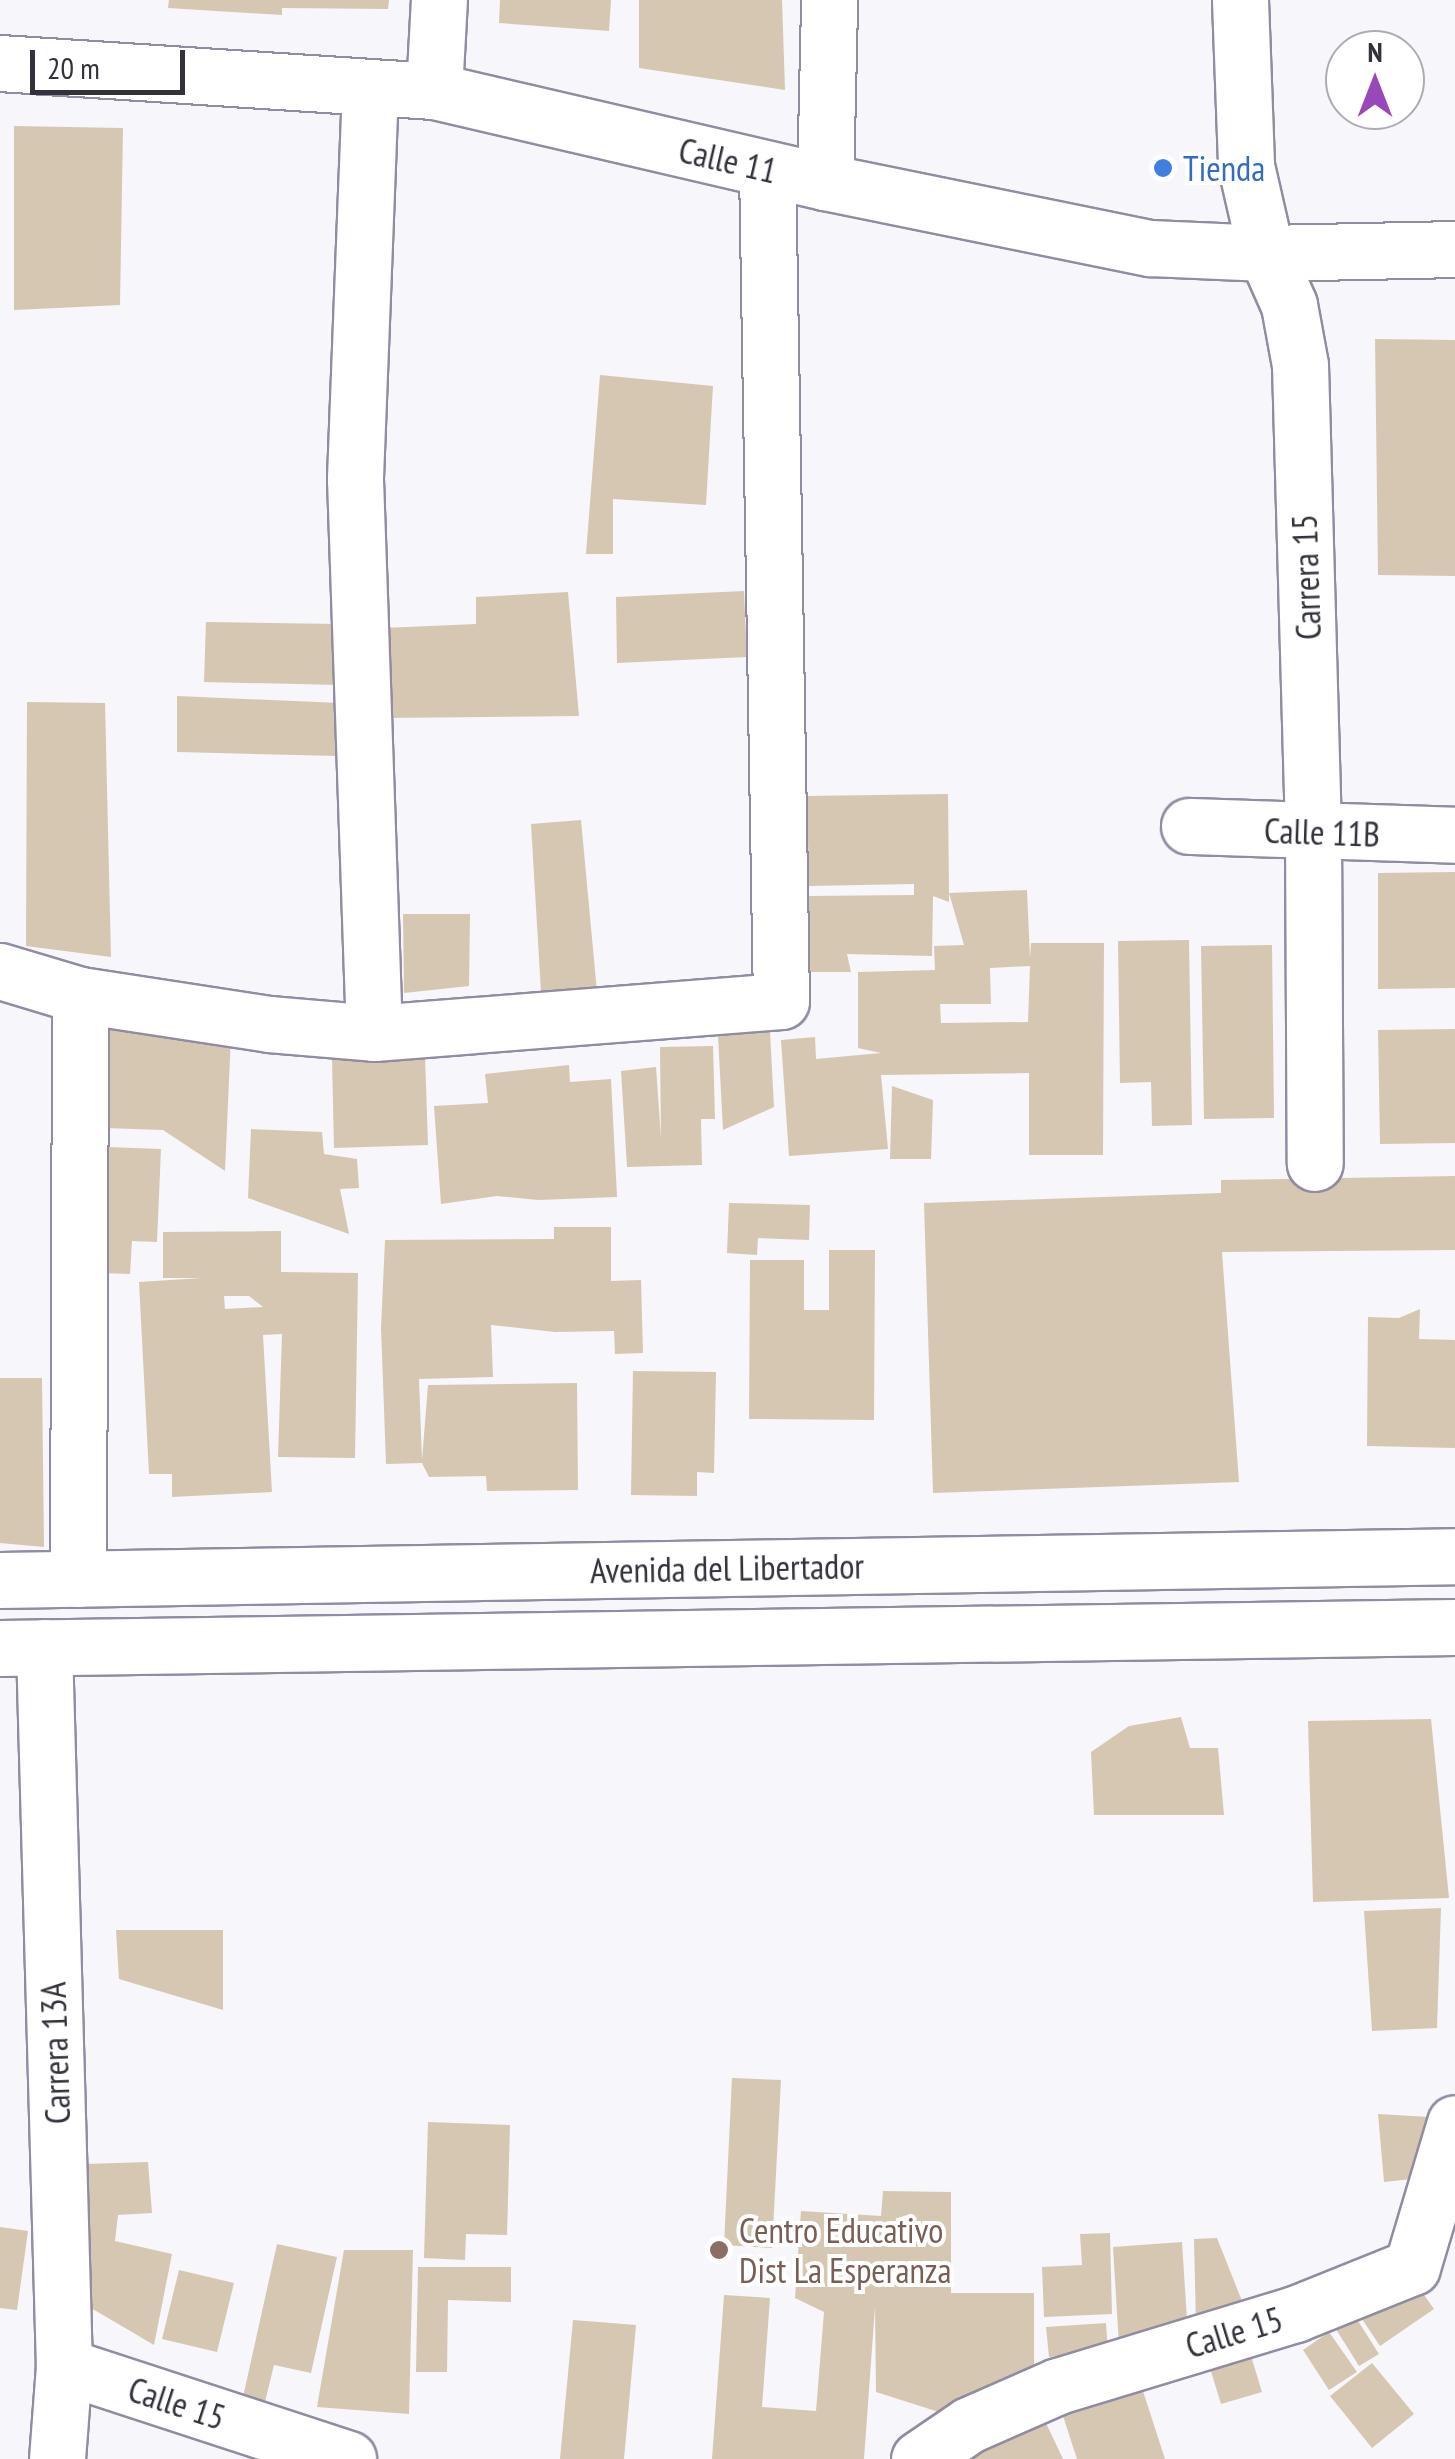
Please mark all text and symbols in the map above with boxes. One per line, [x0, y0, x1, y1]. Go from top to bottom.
scale bar [35, 30, 190, 92]
north arrow [1325, 30, 1425, 130]
text: N [1367, 33, 1383, 70]
text: 20 m [47, 48, 100, 87]
street label: Calle 11 [675, 128, 781, 192]
place label: Tienda [1183, 147, 1265, 189]
marker: Tienda [1152, 157, 1174, 179]
street label: Carrera 15 [1283, 513, 1329, 641]
street label: Calle 11B [1263, 809, 1381, 855]
street label: Avenida del Libertador [590, 1545, 864, 1591]
street label: Carrera 13A [32, 1981, 78, 2125]
place label: Centro Educativo Dist La Esperanza [739, 2209, 951, 2291]
marker: Centro Educativo Dist La Esperanza [708, 2239, 730, 2261]
street label: Calle 15 [1180, 2297, 1288, 2367]
street label: Calle 15 [123, 2368, 231, 2438]

